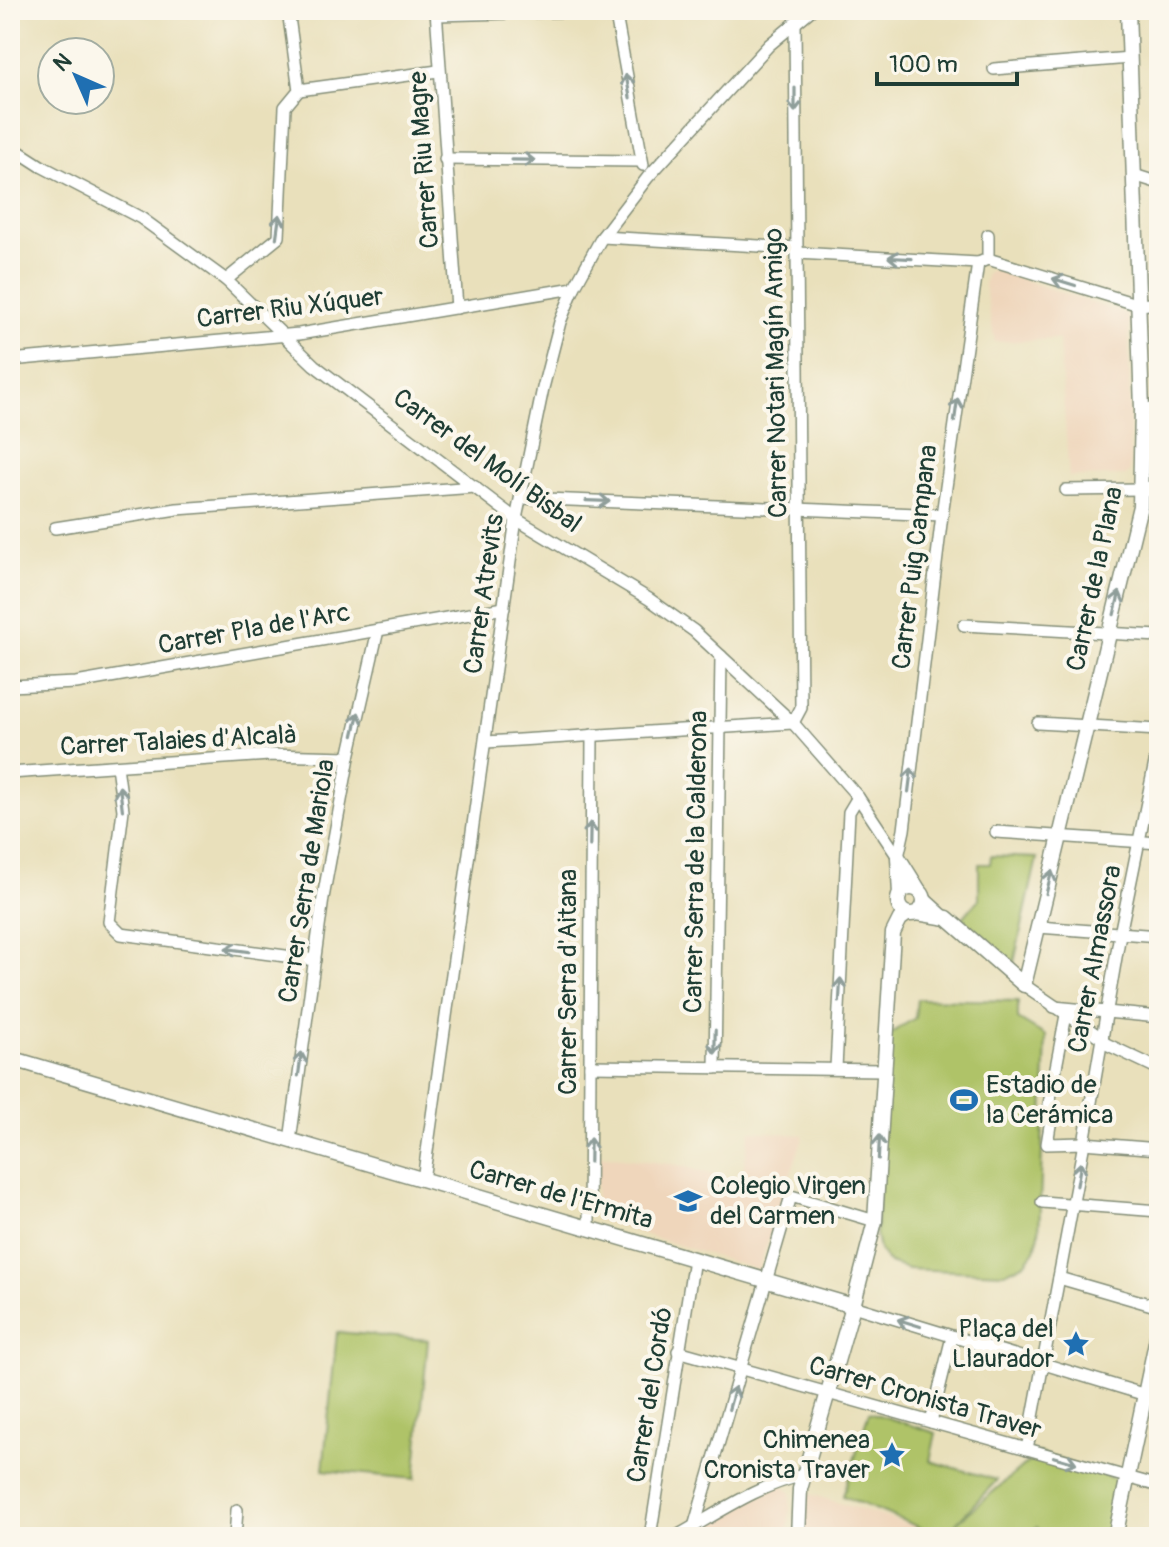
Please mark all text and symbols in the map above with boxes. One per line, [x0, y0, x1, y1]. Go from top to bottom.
north arrow [36, 36, 116, 116]
scale bar [877, 36, 1017, 86]
text: N [47, 47, 78, 78]
text: 100 m [889, 50, 958, 79]
street label: Carrer Riu Magre [402, 70, 446, 250]
one-way arrow [619, 73, 634, 99]
one-way arrow [787, 86, 803, 113]
one-way arrow [509, 152, 536, 168]
one-way arrow [271, 214, 286, 240]
street label: Carrer Notari Magín Amigo [757, 228, 795, 518]
one-way arrow [887, 251, 914, 266]
one-way arrow [1052, 274, 1077, 289]
street label: Carrer Riu Xúquer [195, 281, 386, 335]
street label: Carrer del Molí Bisbal [386, 382, 588, 540]
one-way arrow [949, 398, 964, 423]
street label: Carrer Puig Campana [885, 443, 945, 671]
street label: Carrer de la Plana [1060, 484, 1130, 674]
one-way arrow [584, 494, 611, 509]
street label: Carrer Atrevits [457, 512, 511, 676]
one-way arrow [1110, 590, 1125, 616]
street label: Carrer Pla de l'Arc [156, 596, 352, 662]
street label: Carrer Serra de la Calderona [677, 710, 715, 1014]
one-way arrow [350, 712, 365, 738]
street label: Carrer Talaies d'Alcalà [59, 719, 297, 763]
street label: Carrer Serra de Mariola [272, 757, 342, 1005]
one-way arrow [903, 768, 918, 793]
one-way arrow [113, 786, 128, 811]
one-way arrow [583, 821, 598, 848]
street label: Carrer Almassora [1061, 862, 1129, 1056]
street label: Carrer Serra d'Aitana [552, 869, 584, 1095]
one-way arrow [1042, 870, 1057, 896]
one-way arrow [224, 942, 251, 957]
one-way arrow [833, 977, 848, 1004]
one-way arrow [707, 1028, 723, 1055]
one-way arrow [293, 1051, 308, 1077]
place label: Estadio de la Cerámica [986, 1069, 1113, 1131]
sports icon: Estadio de la Cerámica [949, 1085, 979, 1115]
one-way arrow [872, 1134, 887, 1161]
one-way arrow [582, 1137, 597, 1164]
street label: Carrer de l'Ermita [465, 1153, 657, 1237]
one-way arrow [1072, 1162, 1087, 1187]
place label: Colegio Virgen del Carmen [710, 1170, 866, 1232]
school or university icon: Colegio Virgen del Carmen [673, 1186, 703, 1216]
street label: Carrer del Cordó [620, 1305, 680, 1485]
place label: Plaça del Llaurador [952, 1313, 1055, 1375]
one-way arrow [897, 1315, 922, 1330]
place icon: Plaça del Llaurador [1061, 1329, 1091, 1359]
street label: Carrer Cronista Traver [805, 1349, 1046, 1447]
one-way arrow [726, 1386, 740, 1411]
place label: Chimenea Cronista Traver [703, 1424, 871, 1486]
place icon: Chimenea Cronista Traver [877, 1440, 907, 1470]
one-way arrow [1051, 1453, 1077, 1468]

